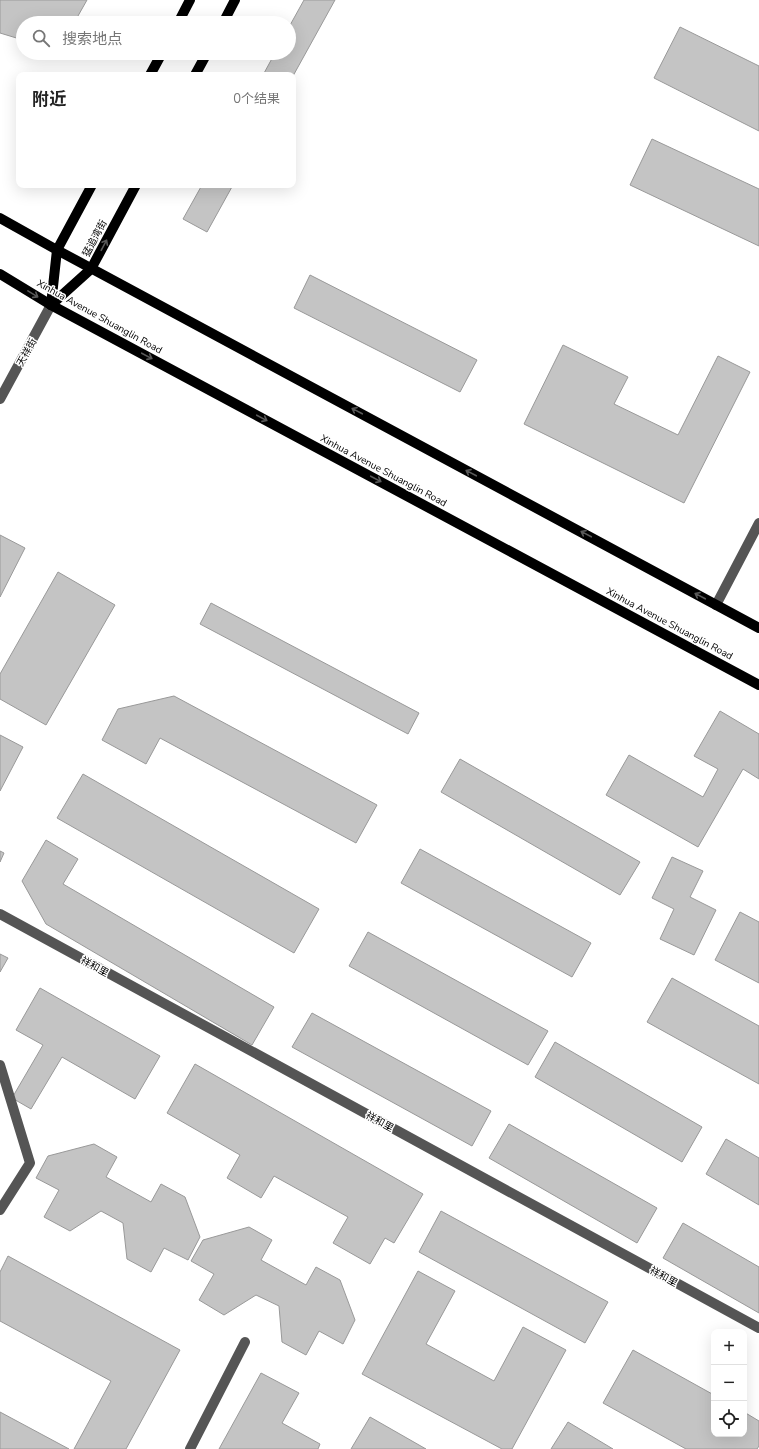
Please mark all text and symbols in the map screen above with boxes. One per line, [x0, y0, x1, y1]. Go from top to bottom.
search box [16, 16, 296, 60]
icon: search [30, 27, 52, 49]
text: 搜索地点 [62, 29, 122, 49]
text: 附近 [32, 88, 66, 111]
text: 0个结果 [233, 90, 280, 108]
street label: 猛追湾街 [79, 218, 110, 259]
one-way arrow [101, 239, 109, 251]
street label: Xinhua Avenue Shuanglin Road [34, 276, 165, 357]
one-way arrow [27, 290, 39, 298]
street label: 天祥街 [13, 336, 40, 369]
one-way arrow [141, 353, 153, 361]
one-way arrow [351, 407, 363, 415]
one-way arrow [256, 414, 268, 422]
street label: Xinhua Avenue Shuanglin Road [318, 432, 449, 510]
one-way arrow [465, 469, 477, 476]
one-way arrow [370, 476, 382, 484]
one-way arrow [580, 530, 592, 538]
street label: Xinhua Avenue Shuanglin Road [604, 585, 735, 663]
one-way arrow [694, 592, 706, 599]
street label: 祥和里 [78, 953, 111, 980]
street label: 祥和里 [363, 1108, 396, 1135]
street label: 祥和里 [647, 1263, 680, 1290]
map controls [711, 1329, 747, 1437]
button: + [711, 1329, 747, 1365]
button: − [711, 1365, 747, 1401]
button: locate [711, 1401, 747, 1437]

